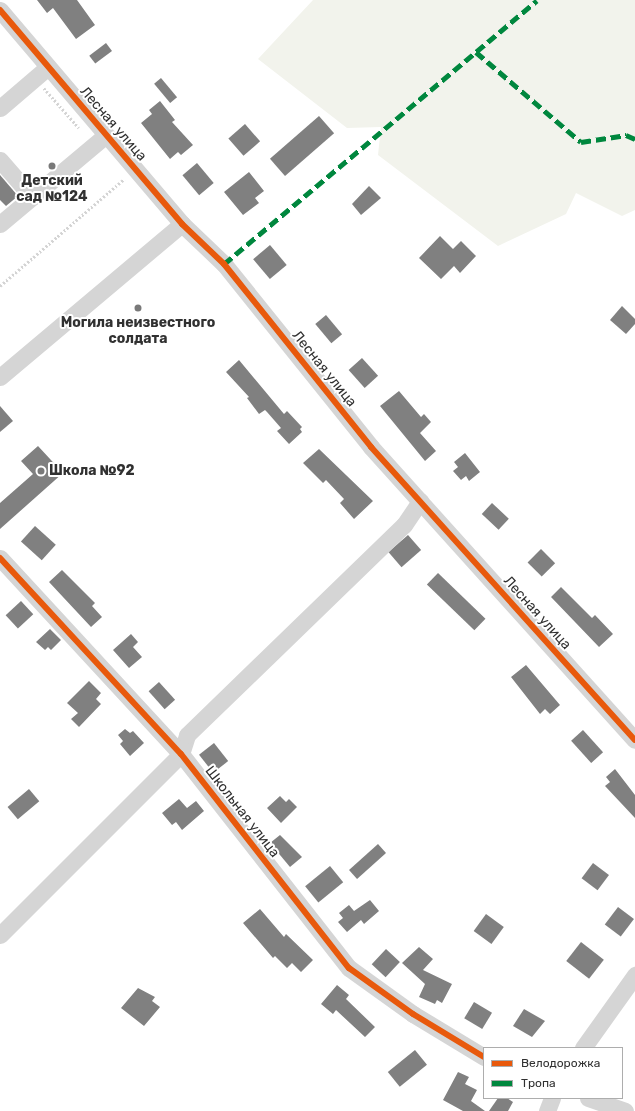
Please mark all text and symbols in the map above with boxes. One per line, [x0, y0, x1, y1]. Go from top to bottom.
street label: Лесная улица [76, 83, 150, 165]
marker: Детский сад №124 [47, 161, 57, 171]
place label: Детский сад №124 [16, 173, 88, 206]
marker: Могила неизвестного солдата [133, 303, 143, 313]
place label: Могила неизвестного солдата [61, 315, 215, 348]
street label: Лесная улица [288, 328, 360, 410]
place label: Школа №92 [49, 463, 135, 479]
marker: Школа №92 [36, 466, 46, 476]
street label: Лесная улица [500, 573, 574, 653]
street label: Школьная улица [201, 763, 283, 861]
legend [483, 1047, 623, 1099]
text: Велодорожка [521, 1056, 600, 1070]
text: Тропа [521, 1076, 556, 1090]

